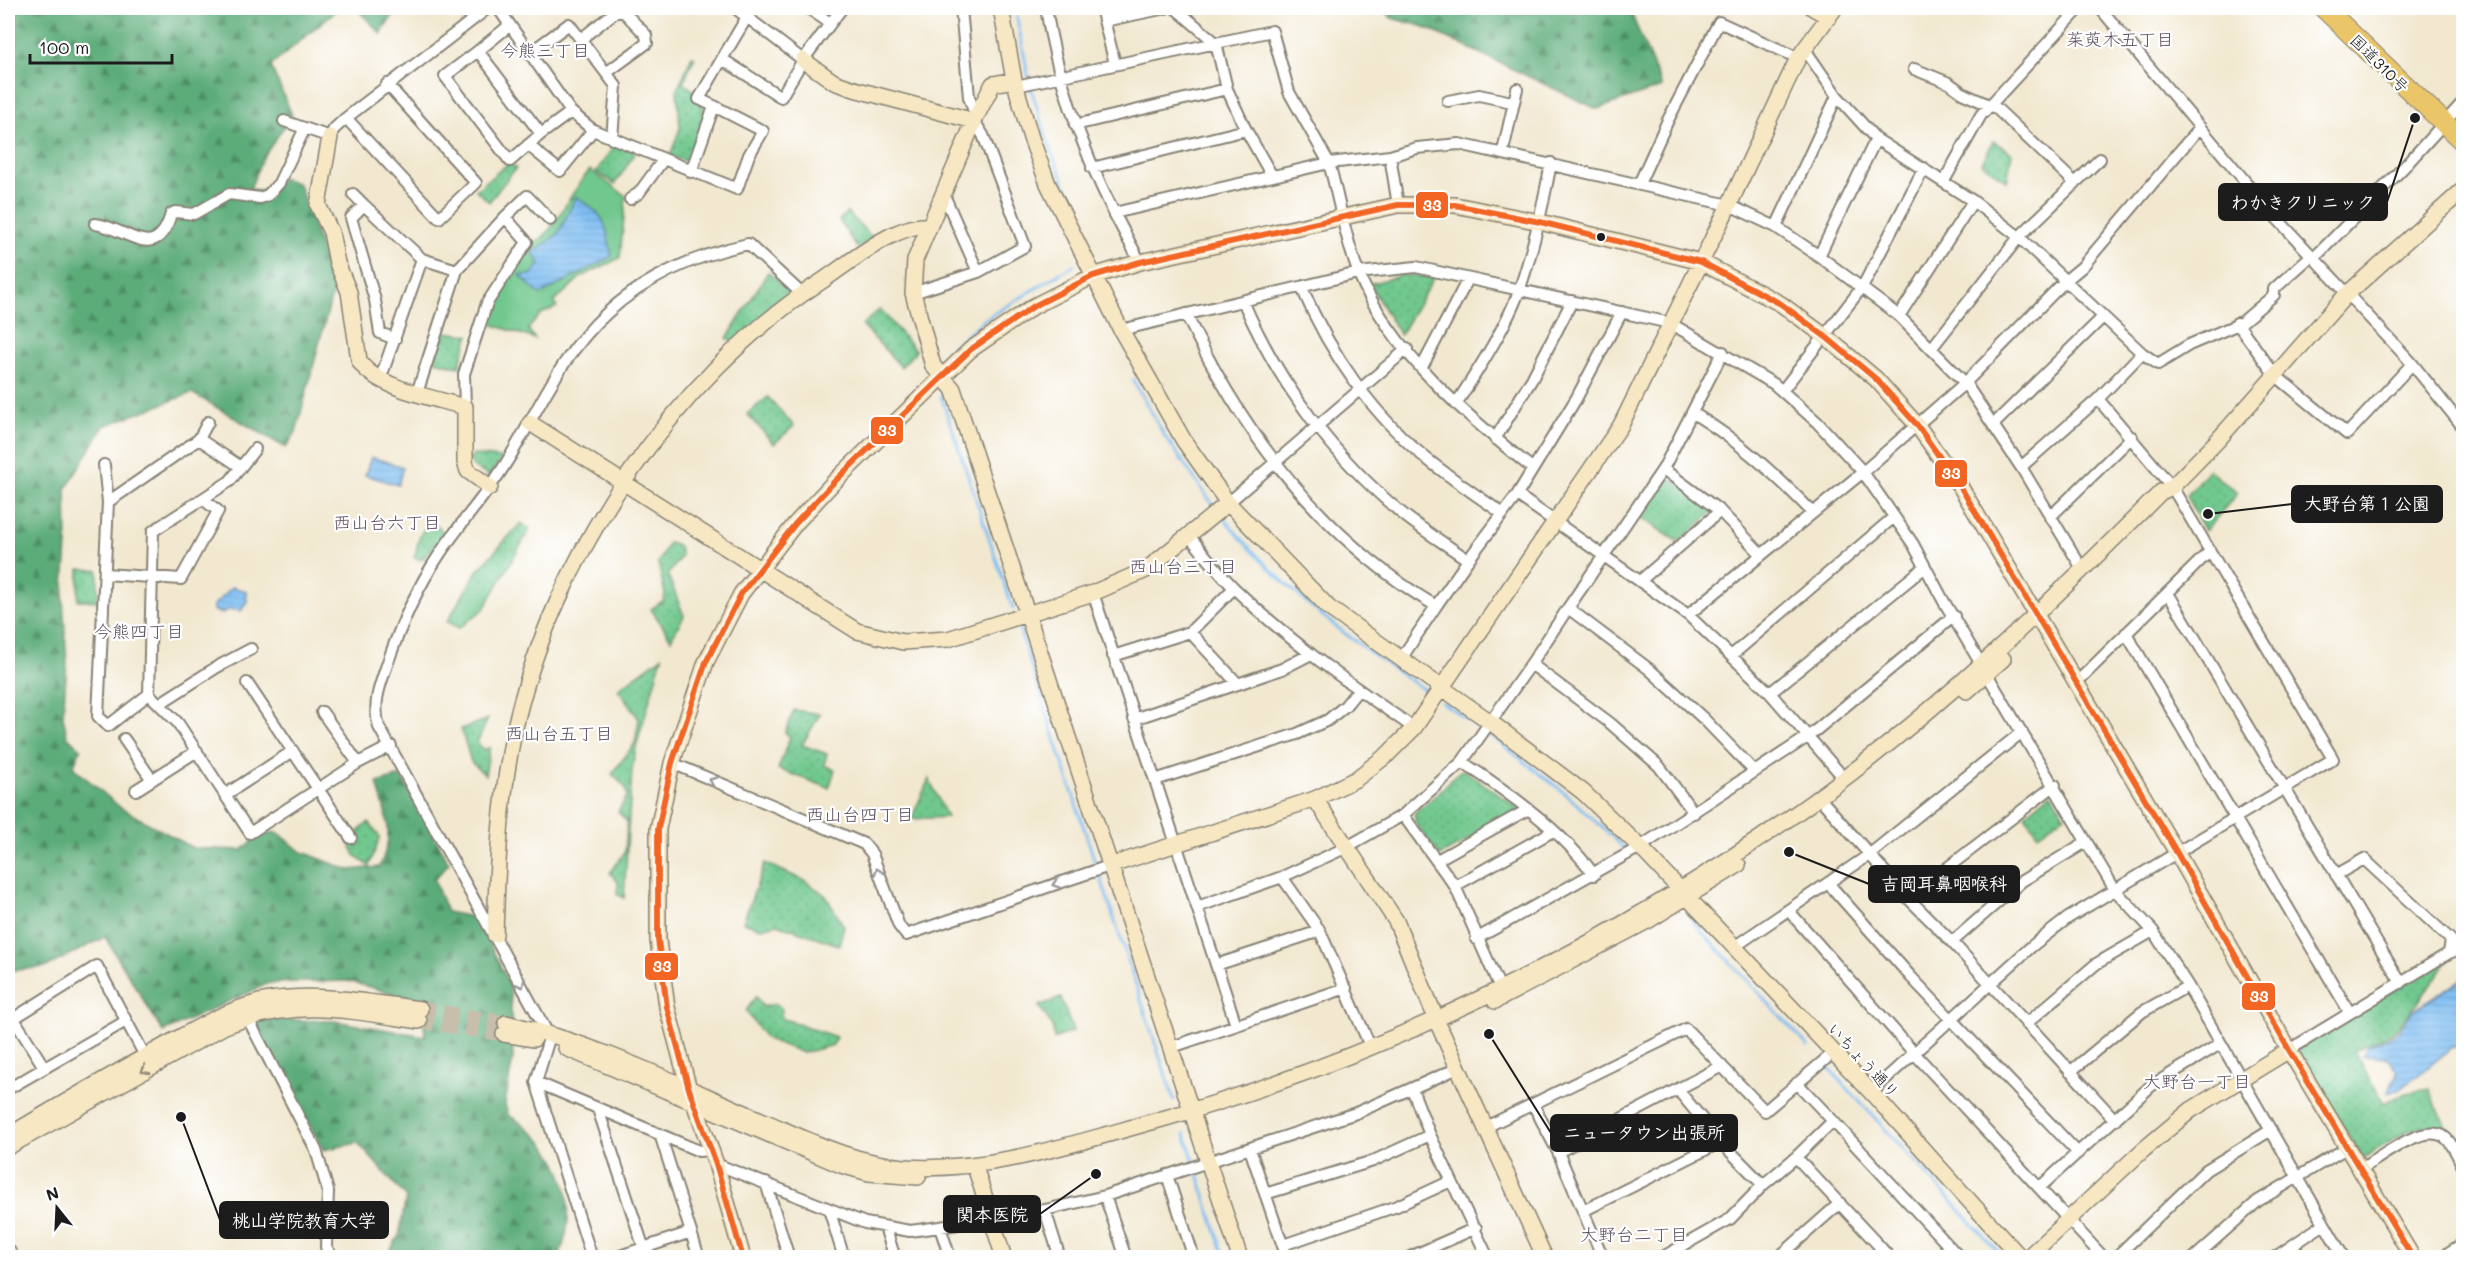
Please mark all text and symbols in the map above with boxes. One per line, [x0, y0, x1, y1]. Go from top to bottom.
scale bar [30, 27, 172, 65]
district label: 茱萸木五丁目 [2066, 27, 2174, 51]
street label: 国道310号 [2346, 29, 2414, 97]
text: 100 m [39, 35, 89, 59]
district label: 今熊三丁目 [500, 38, 590, 62]
callout: わかきクリニック [2219, 184, 2387, 220]
text: わかきクリニック [2231, 190, 2375, 214]
line badge: 33 [1415, 191, 1449, 219]
text: 33 [1422, 194, 1442, 215]
unlabelled marker [1595, 231, 1607, 243]
line badge: 33 [870, 416, 904, 445]
text: 33 [877, 419, 897, 440]
line badge: 33 [1934, 459, 1968, 488]
text: 33 [1941, 462, 1961, 483]
callout: 大野台第１公園 [2292, 486, 2442, 522]
text: 大野台第１公園 [2304, 491, 2430, 515]
district label: 西山台六丁目 [333, 510, 441, 534]
district label: 西山台三丁目 [1129, 554, 1237, 578]
district label: 今熊四丁目 [94, 619, 184, 643]
district label: 西山台五丁目 [505, 721, 613, 745]
one-way arrow [709, 776, 720, 788]
district label: 西山台四丁目 [806, 802, 914, 826]
callout: 吉岡耳鼻咽喉科 [1869, 866, 2019, 902]
one-way arrow [873, 867, 886, 877]
text: 吉岡耳鼻咽喉科 [1881, 871, 2007, 895]
one-way arrow [1051, 877, 1062, 889]
line badge: 33 [644, 952, 679, 981]
text: 33 [652, 955, 672, 976]
one-way arrow [514, 977, 525, 988]
line badge: 33 [2241, 982, 2276, 1011]
text: 33 [2249, 985, 2269, 1006]
street label: いちょう通り [1824, 1018, 1904, 1102]
one-way arrow [141, 1063, 151, 1075]
district label: 大野台一丁目 [2143, 1069, 2251, 1093]
callout: ニュータウン出張所 [1551, 1115, 1737, 1151]
text: ニュータウン出張所 [1563, 1120, 1725, 1144]
north arrow [27, 1178, 87, 1238]
text: N [43, 1181, 61, 1205]
callout: 関本医院 [944, 1196, 1040, 1232]
callout: 桃山学院教育大学 [220, 1202, 388, 1238]
text: 関本医院 [956, 1202, 1028, 1226]
text: 桃山学院教育大学 [232, 1208, 376, 1232]
district label: 大野台二丁目 [1580, 1222, 1688, 1246]

